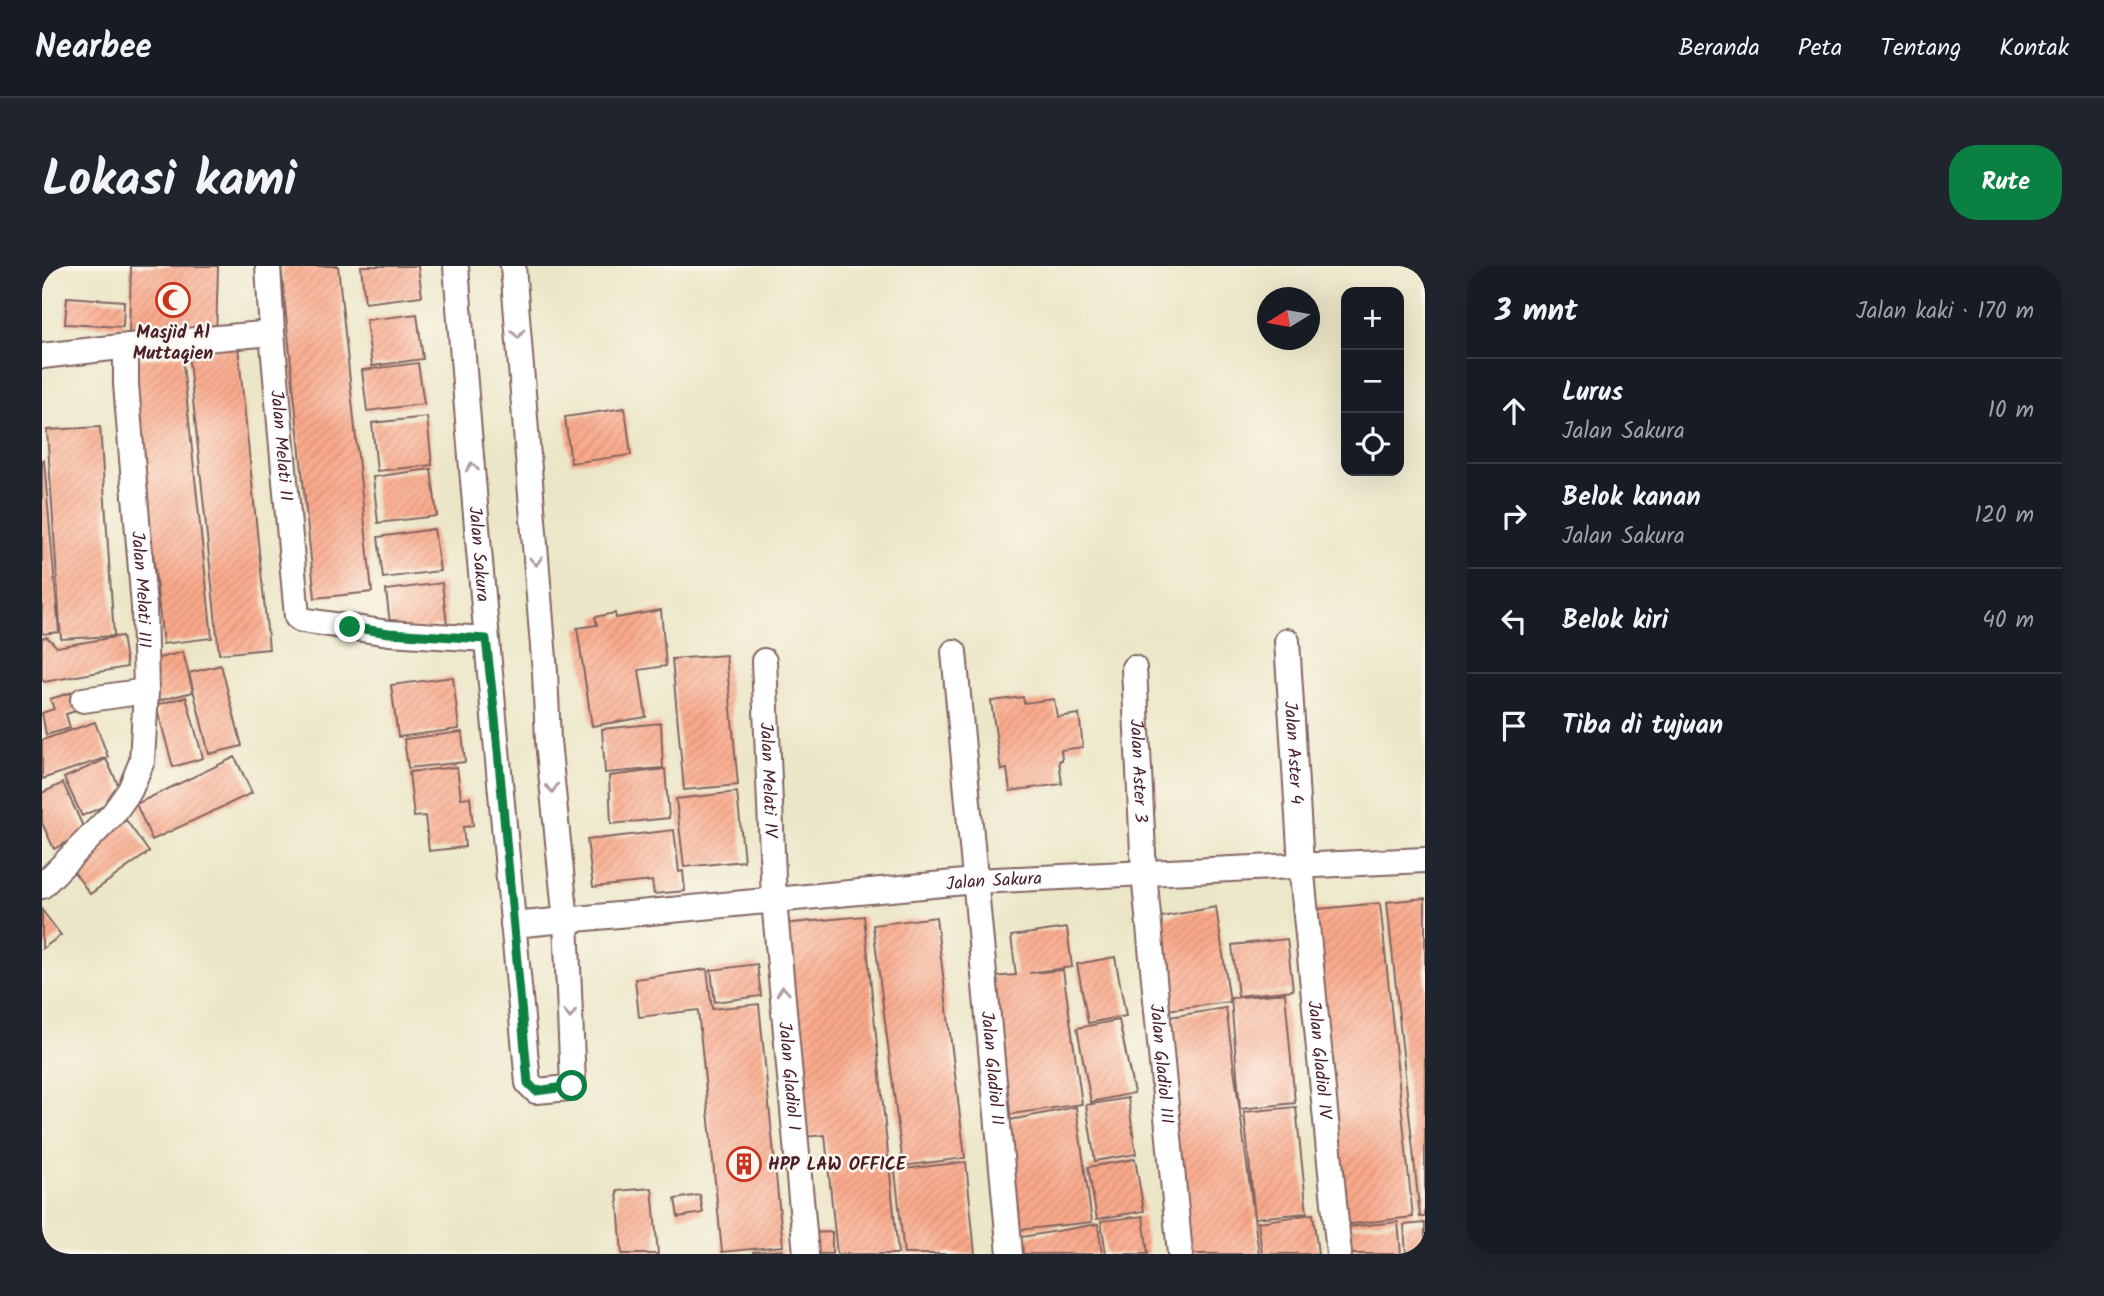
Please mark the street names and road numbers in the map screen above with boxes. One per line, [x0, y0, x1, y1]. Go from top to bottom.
street label: Jalan Melati II [261, 389, 300, 502]
street label: Jalan Sakura [459, 505, 497, 603]
street label: Jalan Melati III [122, 530, 158, 648]
street label: Jalan Aster 4 [1275, 700, 1310, 805]
street label: Jalan Aster 3 [1121, 718, 1155, 823]
street label: Jalan Melati IV [751, 722, 784, 840]
street label: Jalan Sakura [945, 865, 1043, 900]
street label: Jalan Gladiol IV [1298, 999, 1339, 1122]
street label: Jalan Gladiol III [1140, 1003, 1181, 1125]
street label: Jalan Gladiol II [971, 1010, 1011, 1127]
street label: Jalan Gladiol I [769, 1021, 808, 1132]

